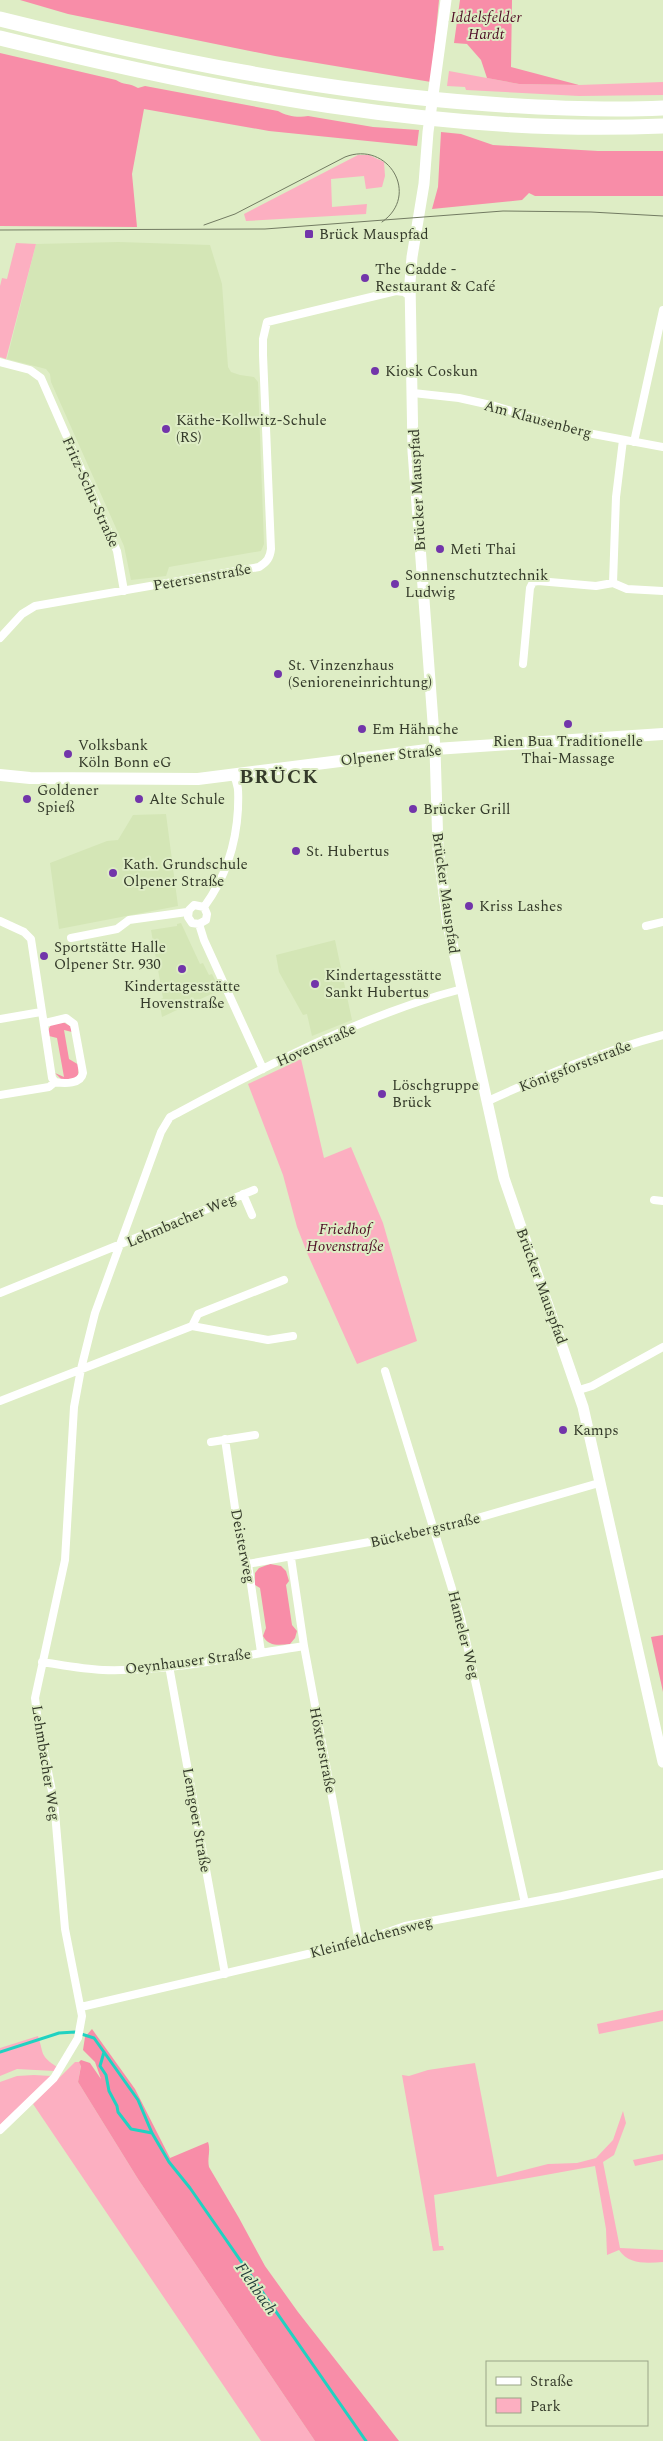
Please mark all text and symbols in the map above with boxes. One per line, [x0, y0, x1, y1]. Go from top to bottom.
park label: Iddelsfelder Hardt [450, 6, 522, 46]
place label: Brück Mauspfad [319, 223, 429, 246]
marker: Brück Mauspfad [303, 228, 315, 240]
place label: The Cadde - Restaurant & Café [375, 258, 495, 298]
marker: The Cadde - Restaurant & Café [359, 272, 371, 284]
place label: Kiosk Coskun [385, 360, 478, 383]
marker: Kiosk Coskun [369, 365, 381, 377]
street label: Am Klausenberg [481, 394, 594, 445]
place label: Käthe-Kollwitz-Schule (RS) [176, 409, 327, 449]
marker: Käthe-Kollwitz-Schule (RS) [160, 423, 172, 435]
street label: Brücker Mauspfad [403, 428, 432, 552]
street label: Fritz-Schu-Straße [56, 433, 125, 551]
place label: Meti Thai [450, 538, 516, 561]
marker: Meti Thai [434, 543, 446, 555]
street label: Petersenstraße [151, 558, 253, 597]
place label: Sonnenschutztechnik Ludwig [405, 564, 548, 604]
marker: Sonnenschutztechnik Ludwig [389, 578, 401, 590]
place label: St. Vinzenzhaus (Senioreneinrichtung) [288, 654, 432, 694]
marker: St. Vinzenzhaus (Senioreneinrichtung) [272, 668, 284, 680]
place label: Em Hähnche [372, 718, 458, 741]
marker: Rien Bua Traditionelle Thai-Massage [562, 718, 574, 730]
marker: Em Hähnche [356, 723, 368, 735]
place label: Rien Bua Traditionelle Thai-Massage [493, 730, 643, 770]
place label: Volksbank Köln Bonn eG [78, 734, 172, 774]
street label: Olpener Straße [339, 739, 443, 772]
marker: Volksbank Köln Bonn eG [62, 748, 74, 760]
district label: BRÜCK [239, 762, 319, 792]
place label: Goldener Spieß [37, 779, 99, 819]
place label: Alte Schule [149, 788, 225, 811]
marker: Goldener Spieß [21, 793, 33, 805]
marker: Alte Schule [133, 793, 145, 805]
place label: Brücker Grill [423, 798, 510, 821]
marker: Brücker Grill [407, 803, 419, 815]
street label: Brücker Mauspfad [426, 831, 465, 955]
place label: St. Hubertus [306, 840, 389, 863]
marker: St. Hubertus [290, 845, 302, 857]
place label: Kath. Grundschule Olpener Straße [123, 853, 248, 893]
marker: Kath. Grundschule Olpener Straße [107, 867, 119, 879]
place label: Kriss Lashes [479, 895, 563, 918]
marker: Kriss Lashes [463, 900, 475, 912]
place label: Sportstätte Halle Olpener Str. 930 [54, 936, 166, 976]
marker: Sportstätte Halle Olpener Str. 930 [38, 950, 50, 962]
marker: Kindertagesstätte Hovenstraße [176, 963, 188, 975]
place label: Kindertagesstätte Sankt Hubertus [325, 964, 442, 1004]
place label: Kindertagesstätte Hovenstraße [124, 975, 240, 1015]
marker: Kindertagesstätte Sankt Hubertus [309, 978, 321, 990]
street label: Hovenstraße [273, 1018, 360, 1073]
street label: Königsforststraße [516, 1034, 635, 1098]
place label: Löschgruppe Brück [392, 1074, 479, 1114]
marker: Löschgruppe Brück [376, 1088, 388, 1100]
street label: Lehmbacher Weg [123, 1187, 239, 1254]
park label: Friedhof Hovenstraße [306, 1218, 384, 1258]
street label: Brücker Mauspfad [510, 1225, 573, 1348]
place label: Kamps [573, 1419, 619, 1442]
marker: Kamps [557, 1424, 569, 1436]
street label: Deisterweg [224, 1507, 261, 1585]
street label: Bückebergstraße [368, 1507, 482, 1554]
street label: Hameler Weg [441, 1588, 486, 1682]
street label: Oeynhauser Straße [124, 1642, 252, 1681]
street label: Lehmbacher Weg [25, 1704, 66, 1823]
street label: Höxterstraße [303, 1705, 342, 1795]
street label: Lemgoer Straße [176, 1766, 217, 1874]
street label: Kleinfeldchensweg [307, 1910, 435, 1965]
water label: Flehbach [229, 2257, 283, 2320]
legend [486, 2361, 648, 2426]
text: Straße [530, 2370, 573, 2393]
text: Park [530, 2395, 561, 2418]

